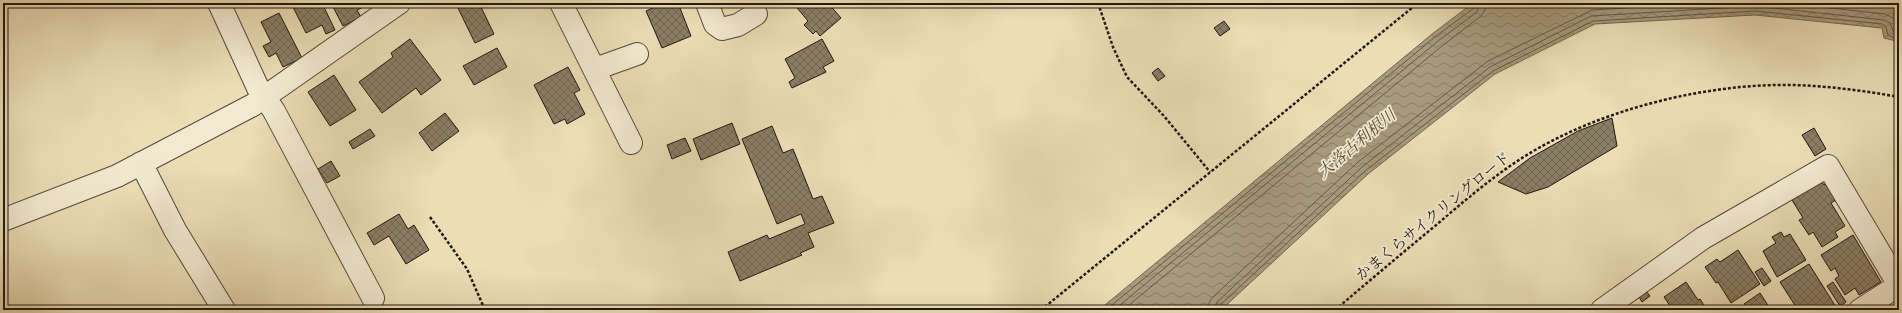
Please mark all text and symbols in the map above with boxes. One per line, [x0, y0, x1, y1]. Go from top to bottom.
water label: 大落古利根川 [1313, 104, 1401, 182]
street label: かまくらサイクリングロード [1352, 148, 1514, 285]

